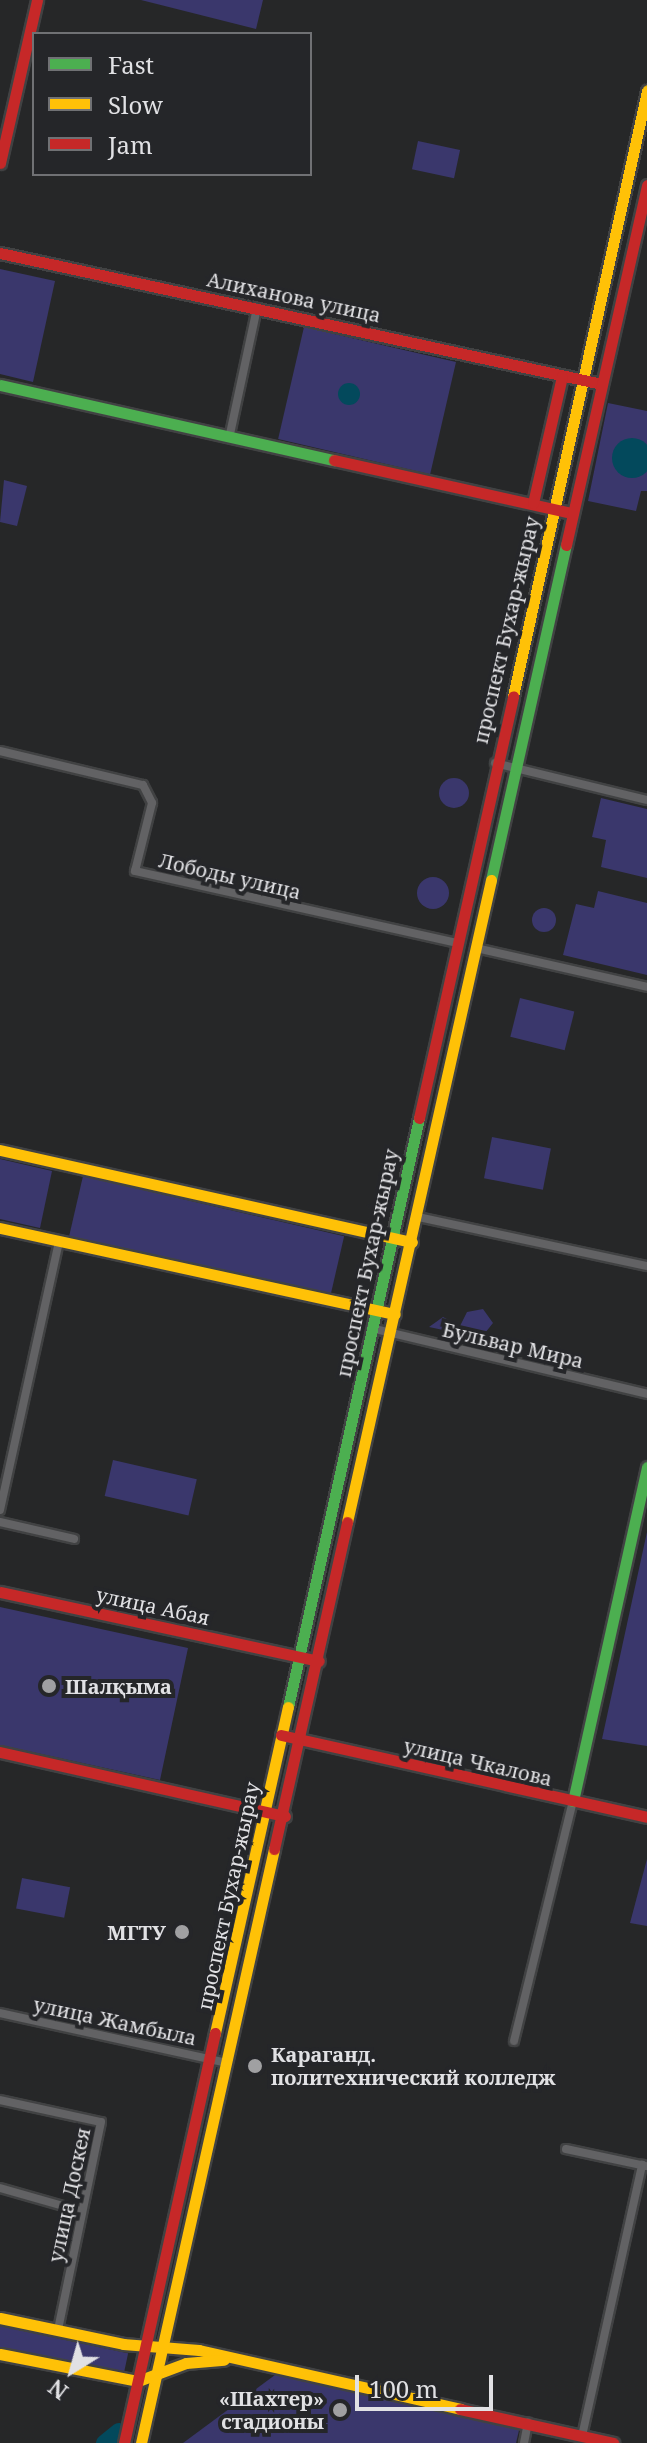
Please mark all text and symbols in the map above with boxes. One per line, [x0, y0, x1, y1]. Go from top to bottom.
legend [32, 32, 312, 176]
text: Fast [108, 48, 154, 81]
text: Slow [108, 88, 163, 121]
text: Jam [108, 128, 153, 161]
street label: Алиханова улица [205, 267, 383, 327]
street label: проспект Бухар-жырау [468, 514, 544, 746]
street label: Лободы улица [157, 848, 303, 904]
street label: проспект Бухар-жырау [331, 1147, 403, 1379]
street label: Бульвар Мира [440, 1317, 586, 1373]
street label: улица Абая [94, 1582, 212, 1630]
place label: Шалқыма [65, 1674, 172, 1698]
marker: Шалқыма [40, 1677, 58, 1695]
street label: улица Чкалова [401, 1733, 555, 1791]
street label: проспект Бухар-жырау [192, 1780, 264, 2012]
place label: МГТУ [107, 1920, 166, 1944]
marker: МГТУ [173, 1923, 191, 1941]
street label: улица Жамбыла [31, 1992, 199, 2050]
place label: Караганд. политехнический колледж [271, 2042, 556, 2089]
marker: Караганд. политехнический колледж [246, 2057, 264, 2075]
street label: улица Доскея [43, 2125, 95, 2265]
north arrow [32, 2331, 112, 2411]
scale bar [359, 2359, 497, 2409]
text: 100 m [369, 2372, 438, 2405]
text: N [42, 2373, 74, 2407]
place label: «Шахтер» стадионы [219, 2386, 324, 2433]
marker: «Шахтер» стадионы [331, 2401, 349, 2419]

